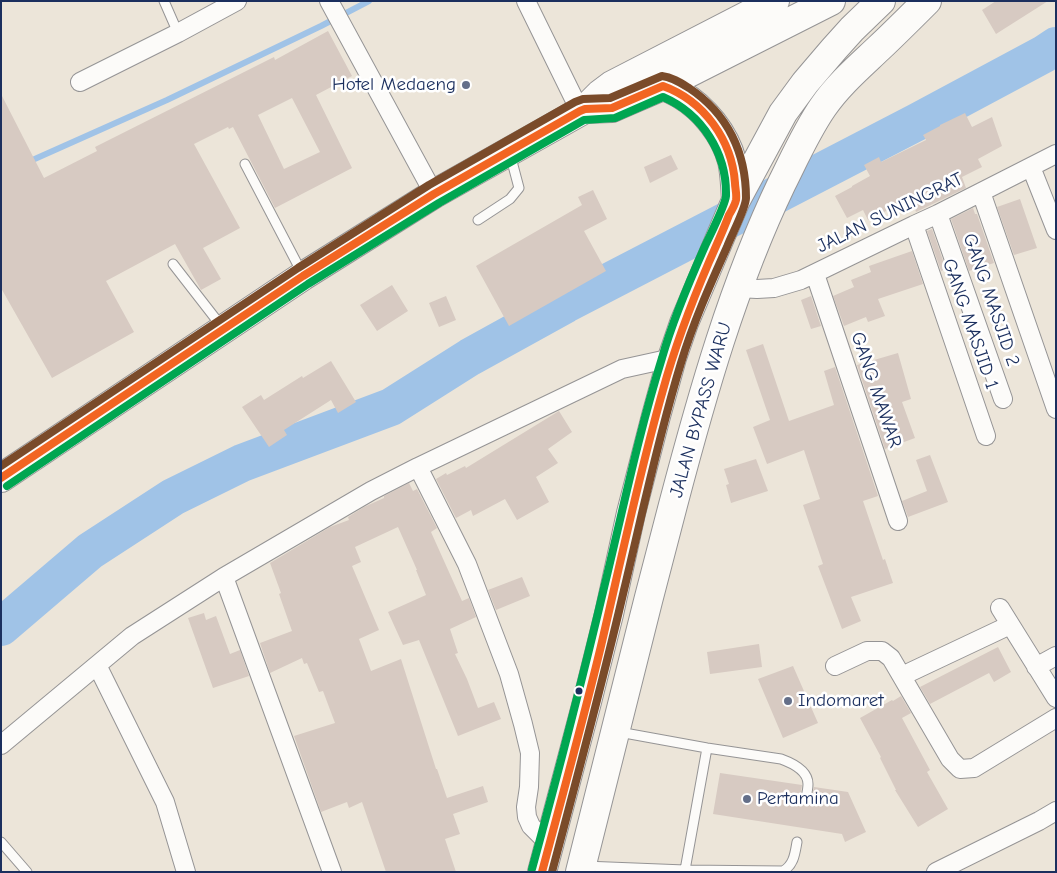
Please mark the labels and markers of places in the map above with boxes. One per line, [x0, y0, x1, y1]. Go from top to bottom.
place label: Hotel Medaeng [332, 74, 456, 96]
marker: Hotel Medaeng [460, 79, 472, 91]
unlabelled marker [574, 686, 584, 696]
place label: Indomaret [798, 690, 884, 712]
marker: Indomaret [782, 695, 794, 707]
place label: Pertamina [757, 788, 839, 810]
marker: Pertamina [741, 793, 753, 805]

